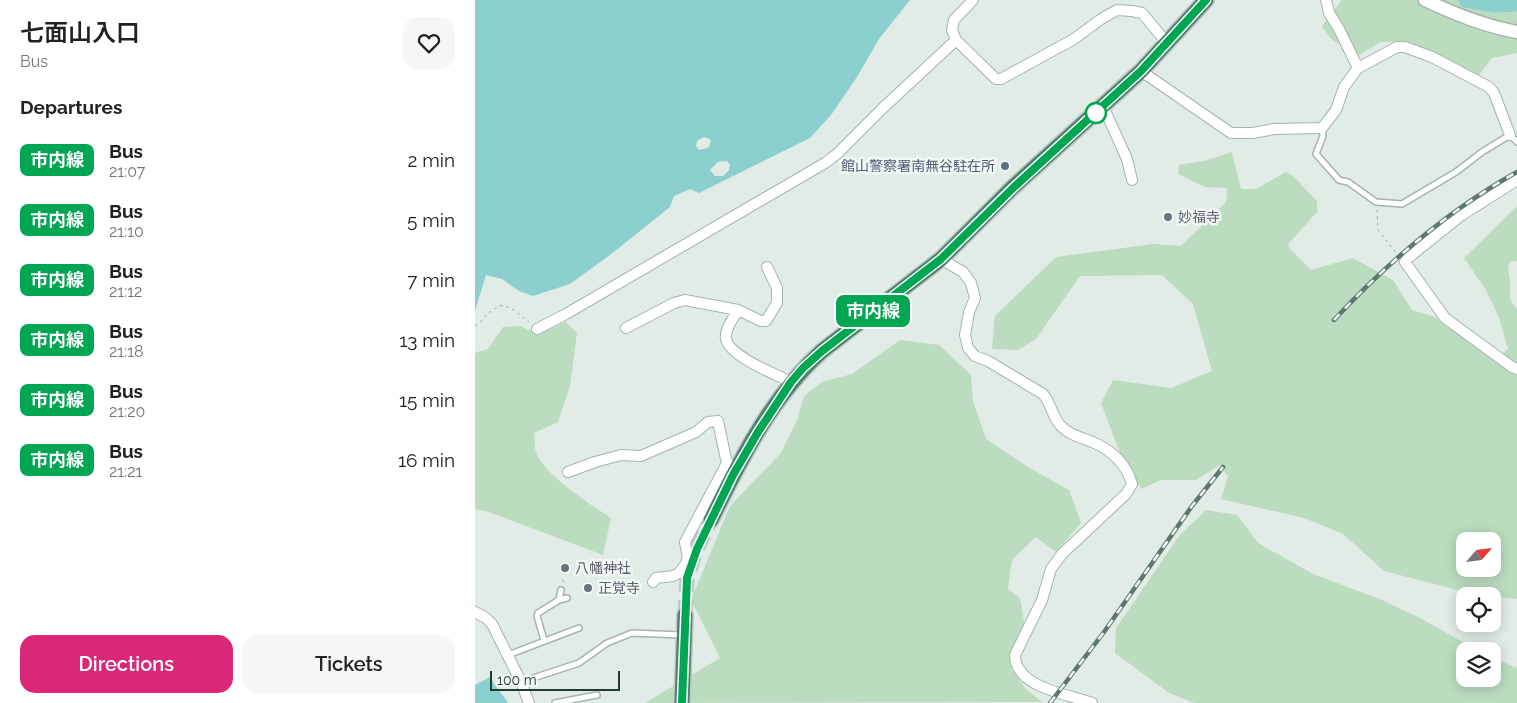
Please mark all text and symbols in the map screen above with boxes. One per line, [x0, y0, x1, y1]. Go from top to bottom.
button: heart [403, 17, 455, 69]
text: 七面山入口 [20, 18, 140, 47]
text: Bus [20, 52, 48, 71]
text: Departures [20, 96, 122, 118]
unlabelled marker [1085, 102, 1107, 124]
text: Bus [109, 140, 143, 162]
text: 市内線 [30, 149, 84, 170]
text: 2 min [408, 149, 455, 171]
place label: 館山警察署南無谷駐在所 [841, 158, 995, 174]
marker: 館山警察署南無谷駐在所 [999, 160, 1011, 172]
text: 21:07 [109, 162, 145, 181]
text: Bus [109, 200, 143, 222]
text: 市内線 [30, 209, 84, 230]
text: 5 min [407, 209, 455, 231]
place label: 妙福寺 [1178, 209, 1220, 225]
marker: 妙福寺 [1162, 211, 1174, 223]
text: 21:10 [109, 222, 144, 241]
text: Bus [109, 260, 143, 282]
text: 市内線 [30, 269, 84, 290]
text: 7 min [407, 269, 455, 291]
text: 21:12 [109, 282, 142, 301]
line badge: 市内線 [844, 295, 902, 327]
text: 市内線 [846, 300, 900, 321]
text: Bus [109, 320, 143, 342]
text: 市内線 [30, 329, 84, 350]
text: 13 min [399, 329, 455, 351]
text: 21:18 [109, 342, 144, 361]
text: Bus [109, 380, 143, 402]
text: 市内線 [30, 389, 84, 410]
text: 15 min [399, 389, 455, 411]
text: 21:20 [109, 402, 145, 421]
text: Bus [109, 440, 143, 462]
text: 市内線 [30, 449, 84, 470]
text: 16 min [398, 449, 455, 471]
text: 21:21 [109, 462, 142, 481]
north arrow [1456, 532, 1501, 578]
map controls [1456, 532, 1501, 687]
place label: 八幡神社 [575, 560, 631, 576]
marker: 八幡神社 [559, 562, 571, 574]
place label: 正覚寺 [598, 580, 640, 596]
marker: 正覚寺 [582, 582, 594, 594]
button: locate [1456, 587, 1501, 632]
button: Directions [20, 635, 233, 693]
button: Tickets [243, 635, 455, 693]
button: layers [1456, 642, 1501, 687]
scale bar [490, 668, 620, 691]
text: 100 m [497, 672, 537, 688]

